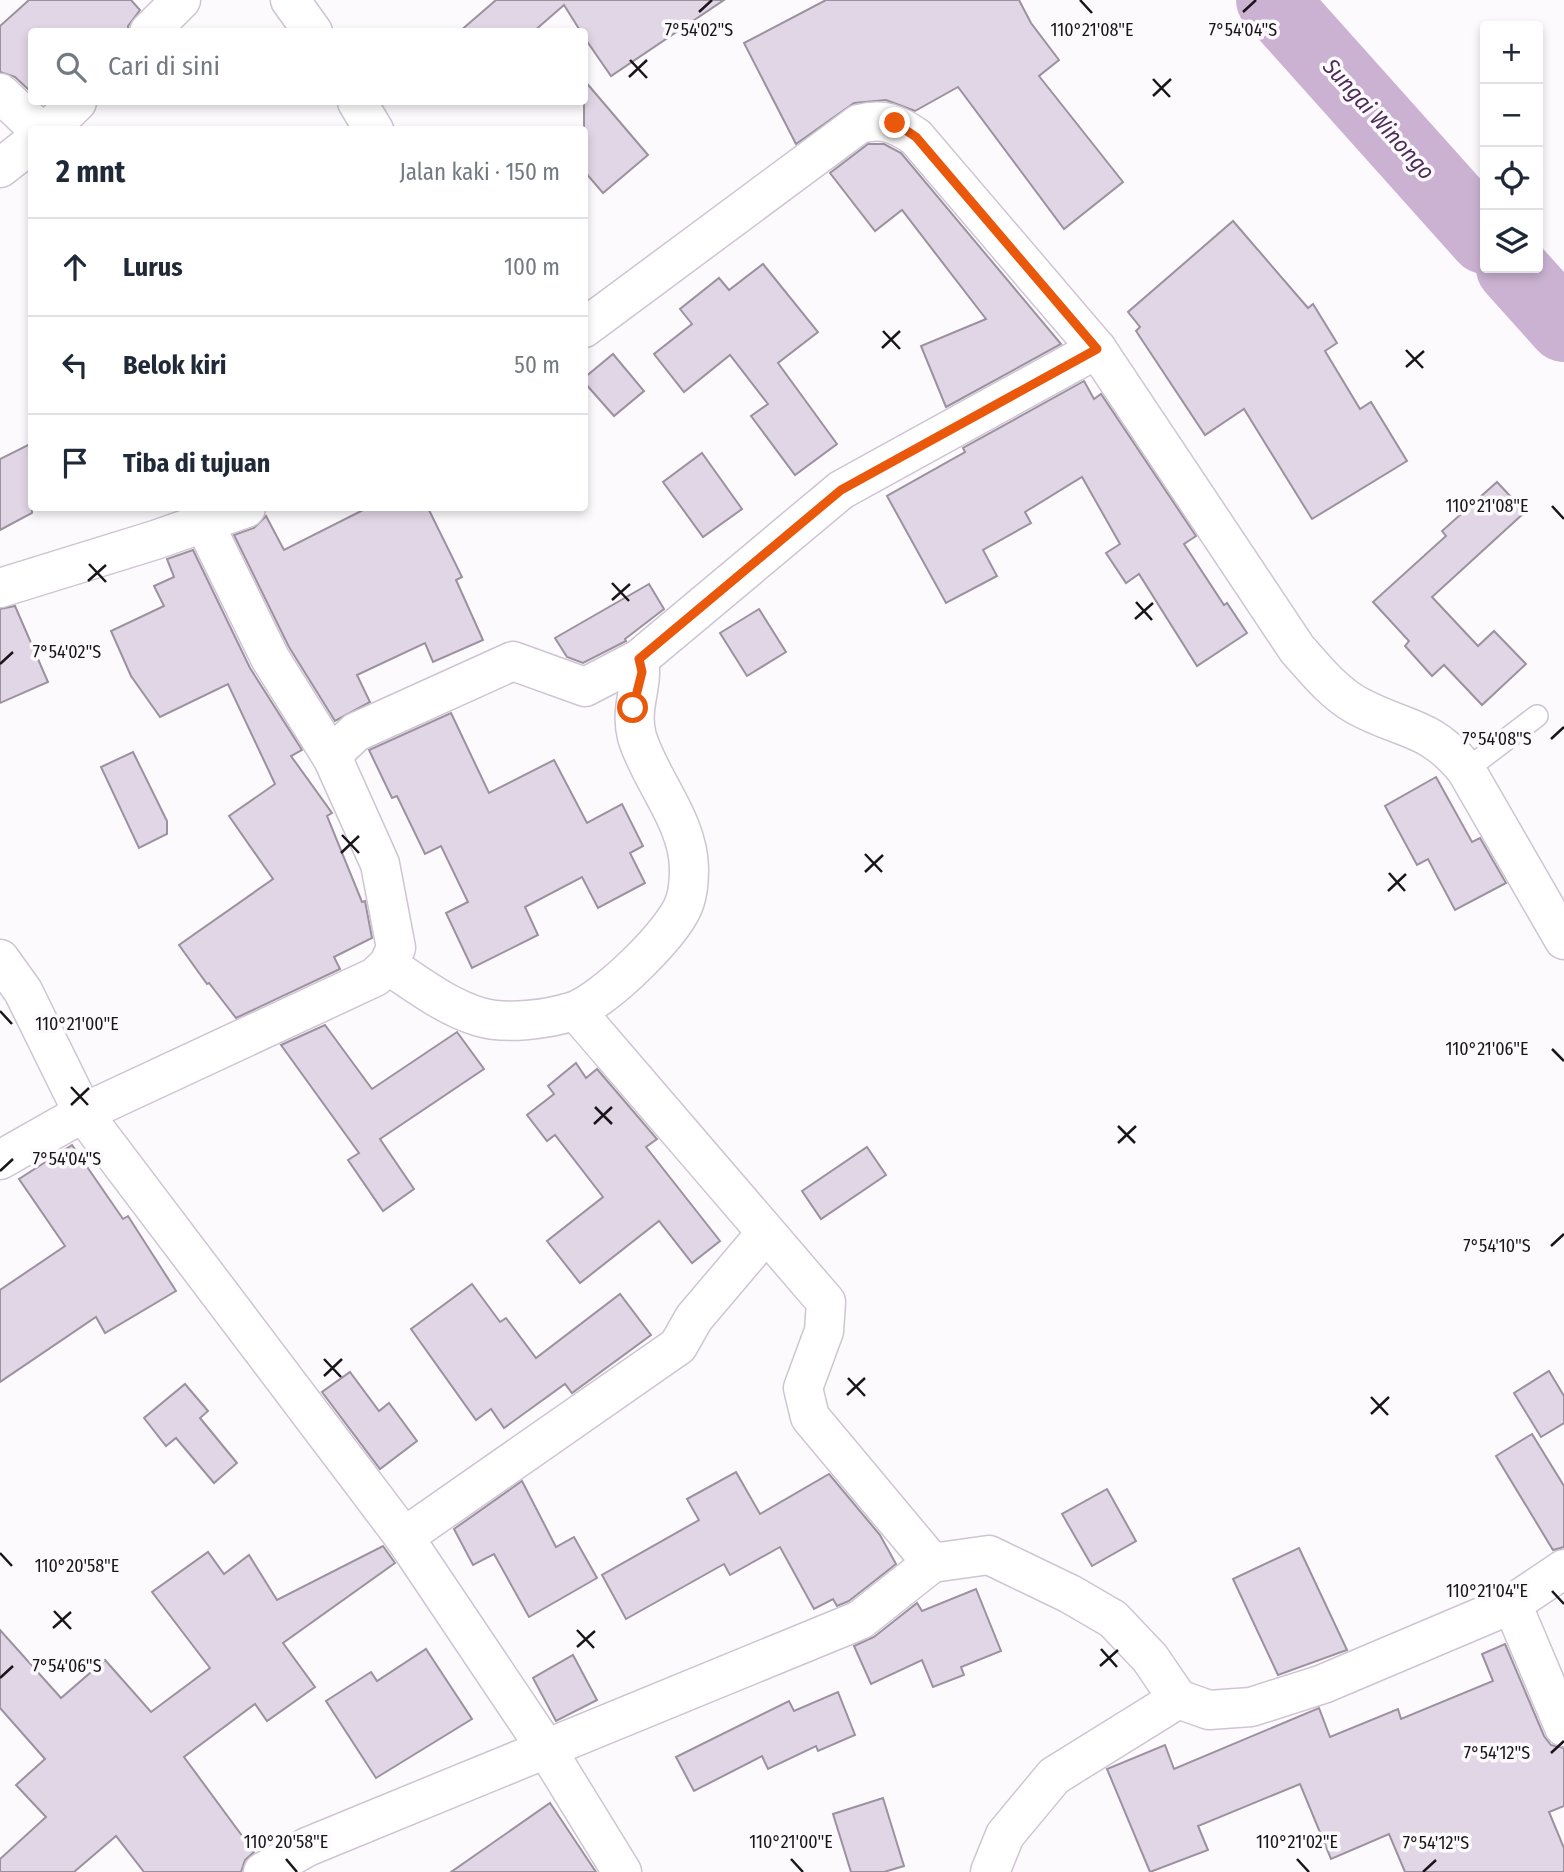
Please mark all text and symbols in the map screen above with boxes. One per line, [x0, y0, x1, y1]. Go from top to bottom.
text: 7°54'02"S [665, 19, 733, 41]
text: 110°21'08"E [1051, 19, 1133, 41]
text: 7°54'04"S [1209, 19, 1277, 41]
map controls [1480, 21, 1543, 273]
button: + [1480, 21, 1543, 84]
search box [28, 28, 588, 105]
icon: search [52, 48, 90, 86]
text: Cari di sini [108, 51, 220, 82]
water label: Sungai Winongo [1317, 52, 1441, 185]
button: − [1480, 84, 1543, 147]
route end [879, 107, 910, 138]
button: locate [1480, 147, 1543, 210]
text: 2 mnt [56, 154, 125, 190]
text: Jalan kaki · 150 m [399, 158, 560, 186]
button: layers [1480, 210, 1543, 273]
icon: ahead [56, 248, 94, 286]
text: Lurus [123, 252, 183, 283]
text: 100 m [504, 253, 560, 281]
icon: left [56, 346, 94, 384]
text: Belok kiri [123, 350, 226, 381]
text: 50 m [514, 351, 560, 379]
icon: arrive [56, 444, 94, 482]
text: Tiba di tujuan [123, 448, 270, 479]
text: 110°21'08"E [1446, 495, 1528, 517]
text: 7°54'02"S [33, 641, 101, 663]
route start [617, 692, 648, 723]
text: 7°54'08"S [1462, 728, 1532, 750]
text: 110°21'00"E [35, 1013, 119, 1035]
text: 110°21'06"E [1446, 1038, 1528, 1060]
text: 7°54'04"S [33, 1148, 101, 1170]
text: 7°54'10"S [1463, 1235, 1531, 1257]
text: 110°20'58"E [35, 1555, 119, 1577]
text: 110°21'04"E [1446, 1580, 1528, 1602]
text: 7°54'06"S [32, 1655, 102, 1677]
text: 7°54'12"S [1464, 1742, 1530, 1764]
text: 110°20'58"E [244, 1831, 328, 1853]
text: 110°21'00"E [749, 1831, 833, 1853]
text: 110°21'02"E [1256, 1831, 1338, 1853]
text: 7°54'12"S [1403, 1832, 1469, 1854]

